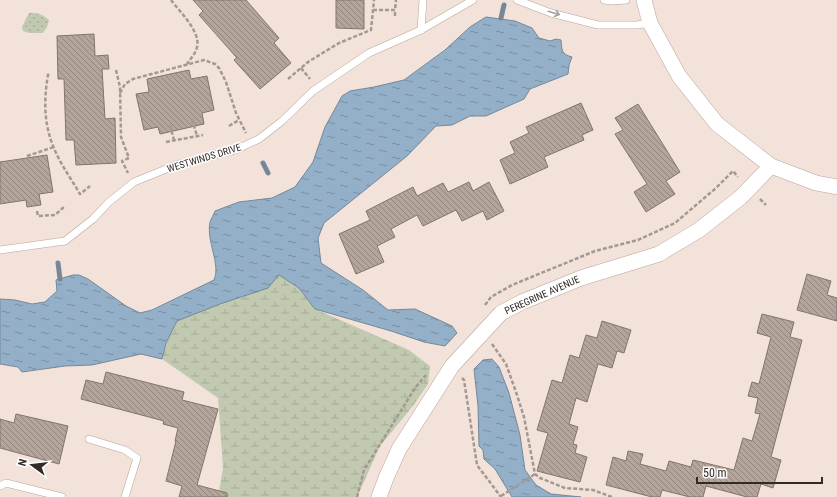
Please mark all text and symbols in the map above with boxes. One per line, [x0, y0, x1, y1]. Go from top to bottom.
one-way arrow [547, 10, 560, 17]
street label: WESTWINDS DRIVE [166, 142, 242, 174]
street label: PEREGRINE AVENUE [503, 274, 581, 316]
north arrow [12, 445, 52, 485]
text: N [16, 457, 30, 467]
scale bar [697, 459, 822, 485]
text: 50 m [703, 466, 727, 480]

